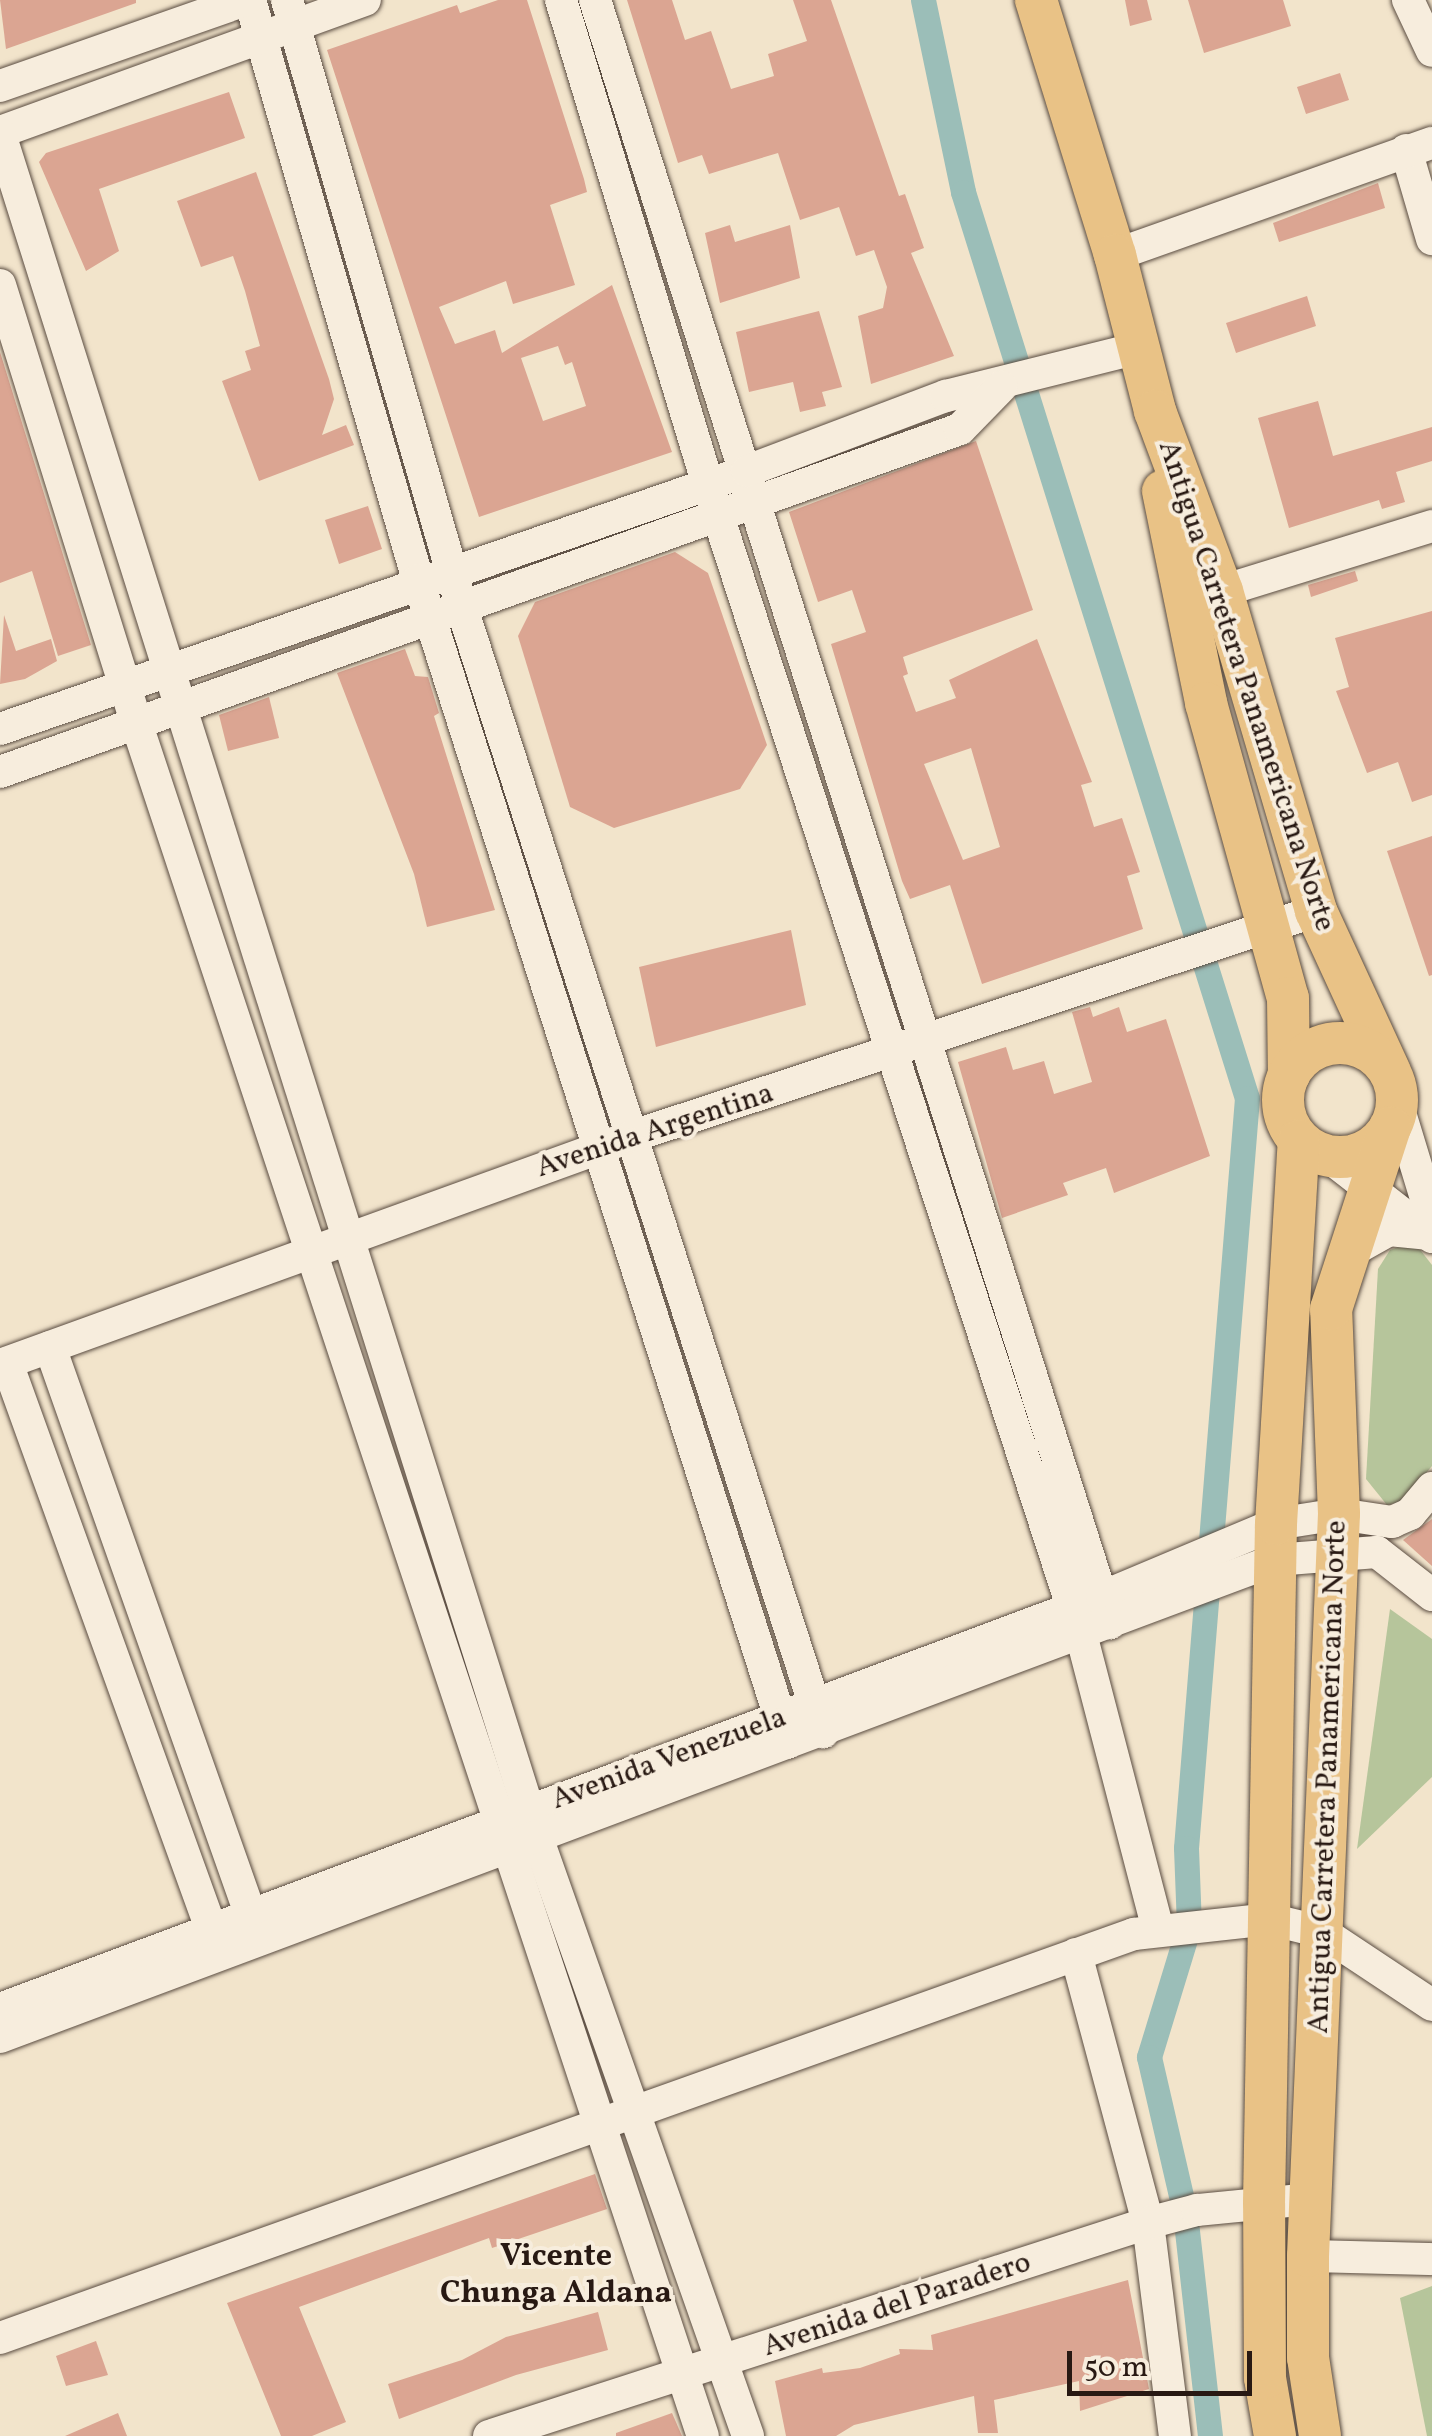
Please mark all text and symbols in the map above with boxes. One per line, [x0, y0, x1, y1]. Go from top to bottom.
street label: Antigua Carretera Panamericana Norte [1150, 436, 1342, 936]
street label: Avenida Argentina [532, 1076, 778, 1186]
street label: Antigua Carretera Panamericana Norte [1301, 1520, 1355, 2034]
street label: Avenida Venezuela [546, 1700, 792, 1818]
district label: Vicente Chunga Aldana [440, 2239, 672, 2314]
street label: Avenida del Paradero [759, 2245, 1035, 2365]
scale bar [1072, 2331, 1257, 2393]
text: 50 m [1084, 2347, 1148, 2389]

